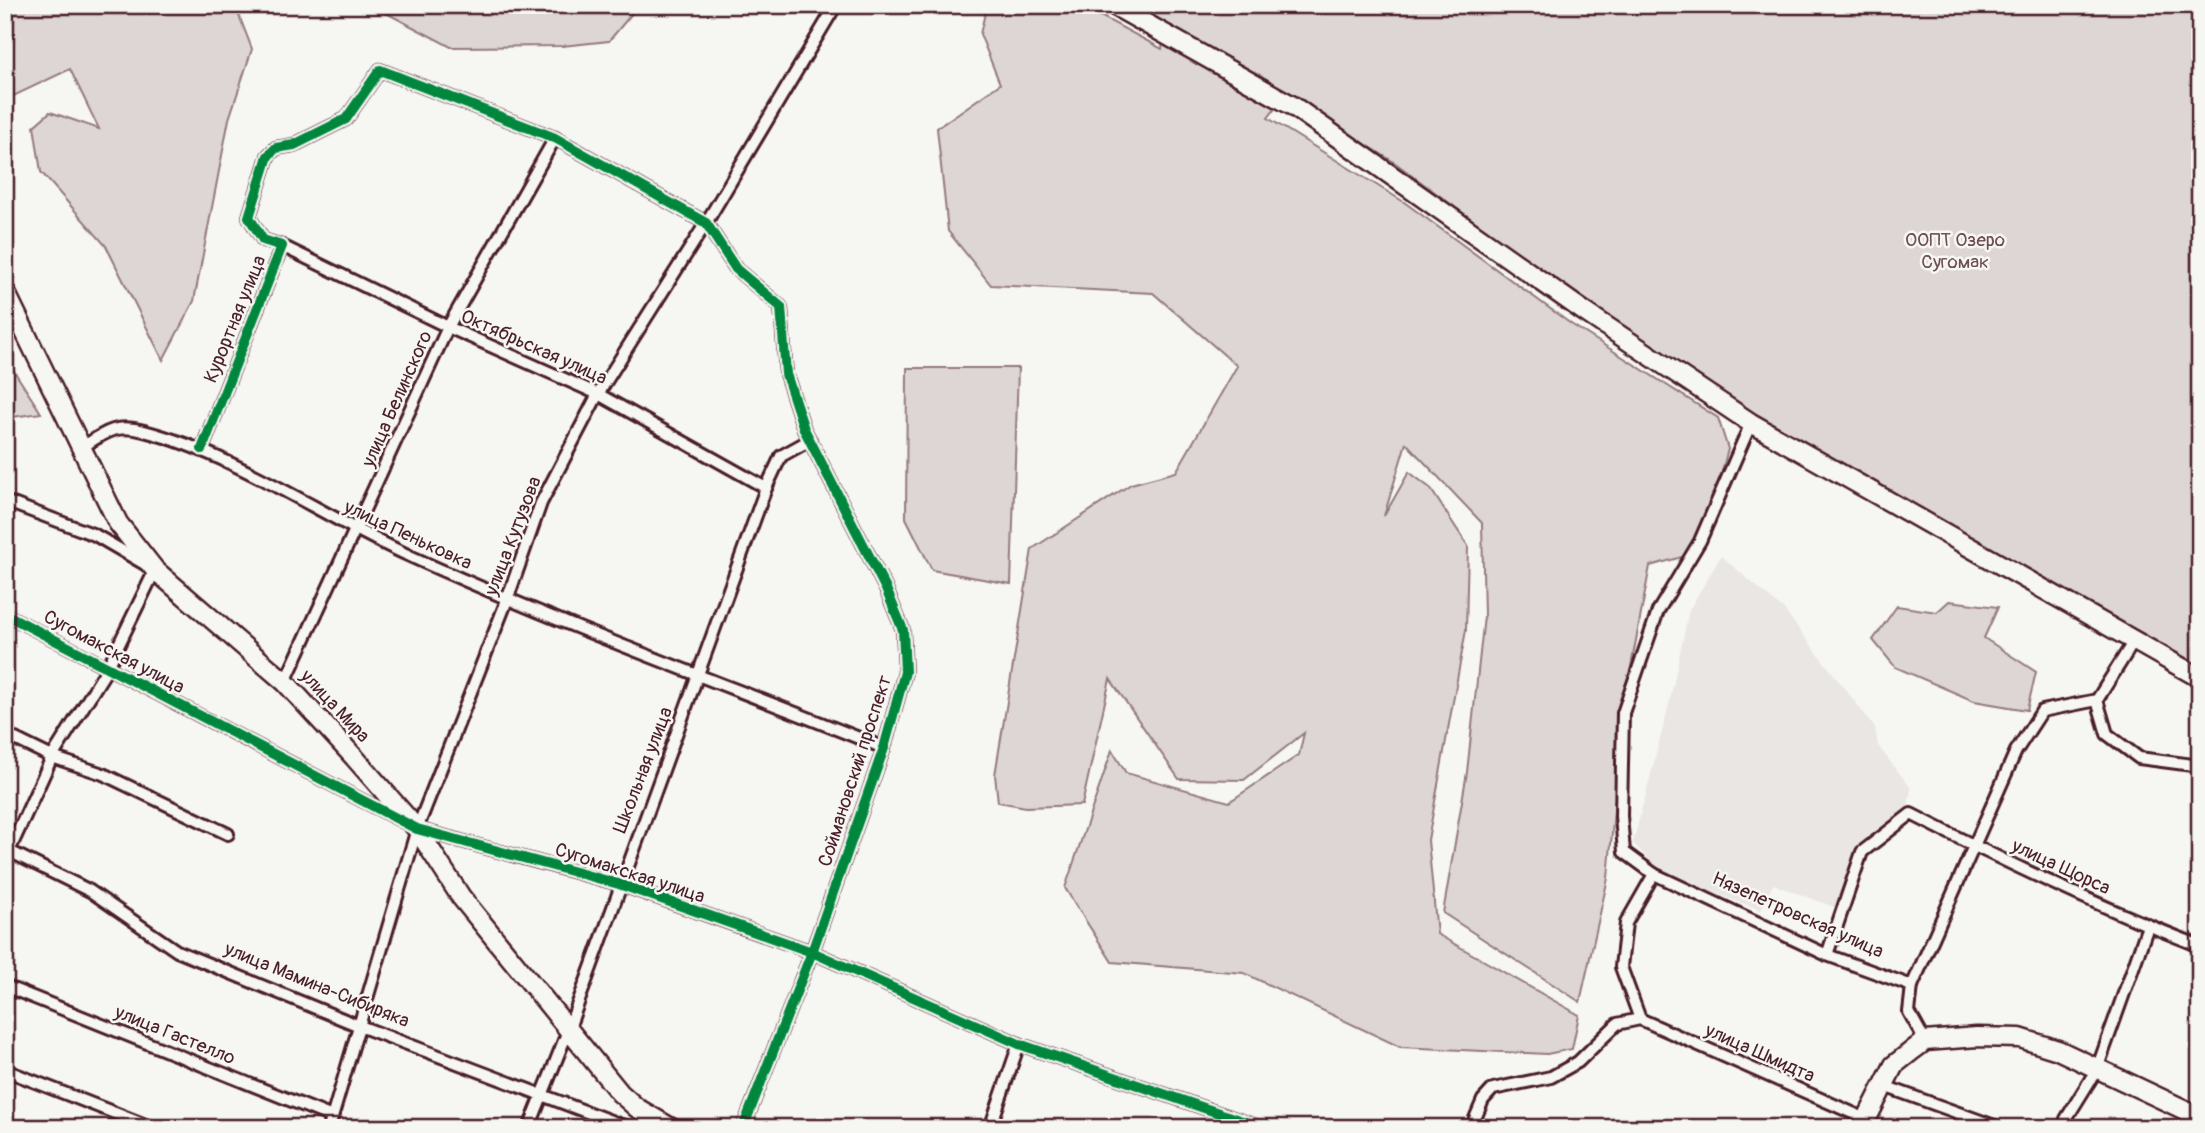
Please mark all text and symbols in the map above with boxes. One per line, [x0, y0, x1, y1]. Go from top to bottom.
park label: ООПТ Озеро Сугомак [1905, 228, 2005, 274]
street label: Курортная улица [199, 252, 272, 386]
street label: Октябрьская улица [457, 304, 611, 390]
street label: улица Белинского [356, 327, 438, 472]
street label: улица Кутузова [479, 473, 547, 600]
street label: улица Пеньковка [339, 494, 476, 575]
street label: Сугомакская улица [39, 605, 189, 699]
street label: улица Мира [294, 664, 375, 748]
street label: Соймановский проспект [813, 672, 897, 870]
street label: Школьная улица [608, 703, 678, 836]
street label: улица Щорса [2007, 833, 2114, 900]
street label: Сугомакская улица [552, 837, 708, 909]
street label: Нязепетровская улица [1709, 866, 1888, 964]
street label: улица Мамина-Сибиряка [220, 937, 413, 1033]
street label: улица Гастелло [110, 1000, 239, 1070]
street label: улица Шмидта [1700, 1018, 1819, 1088]

